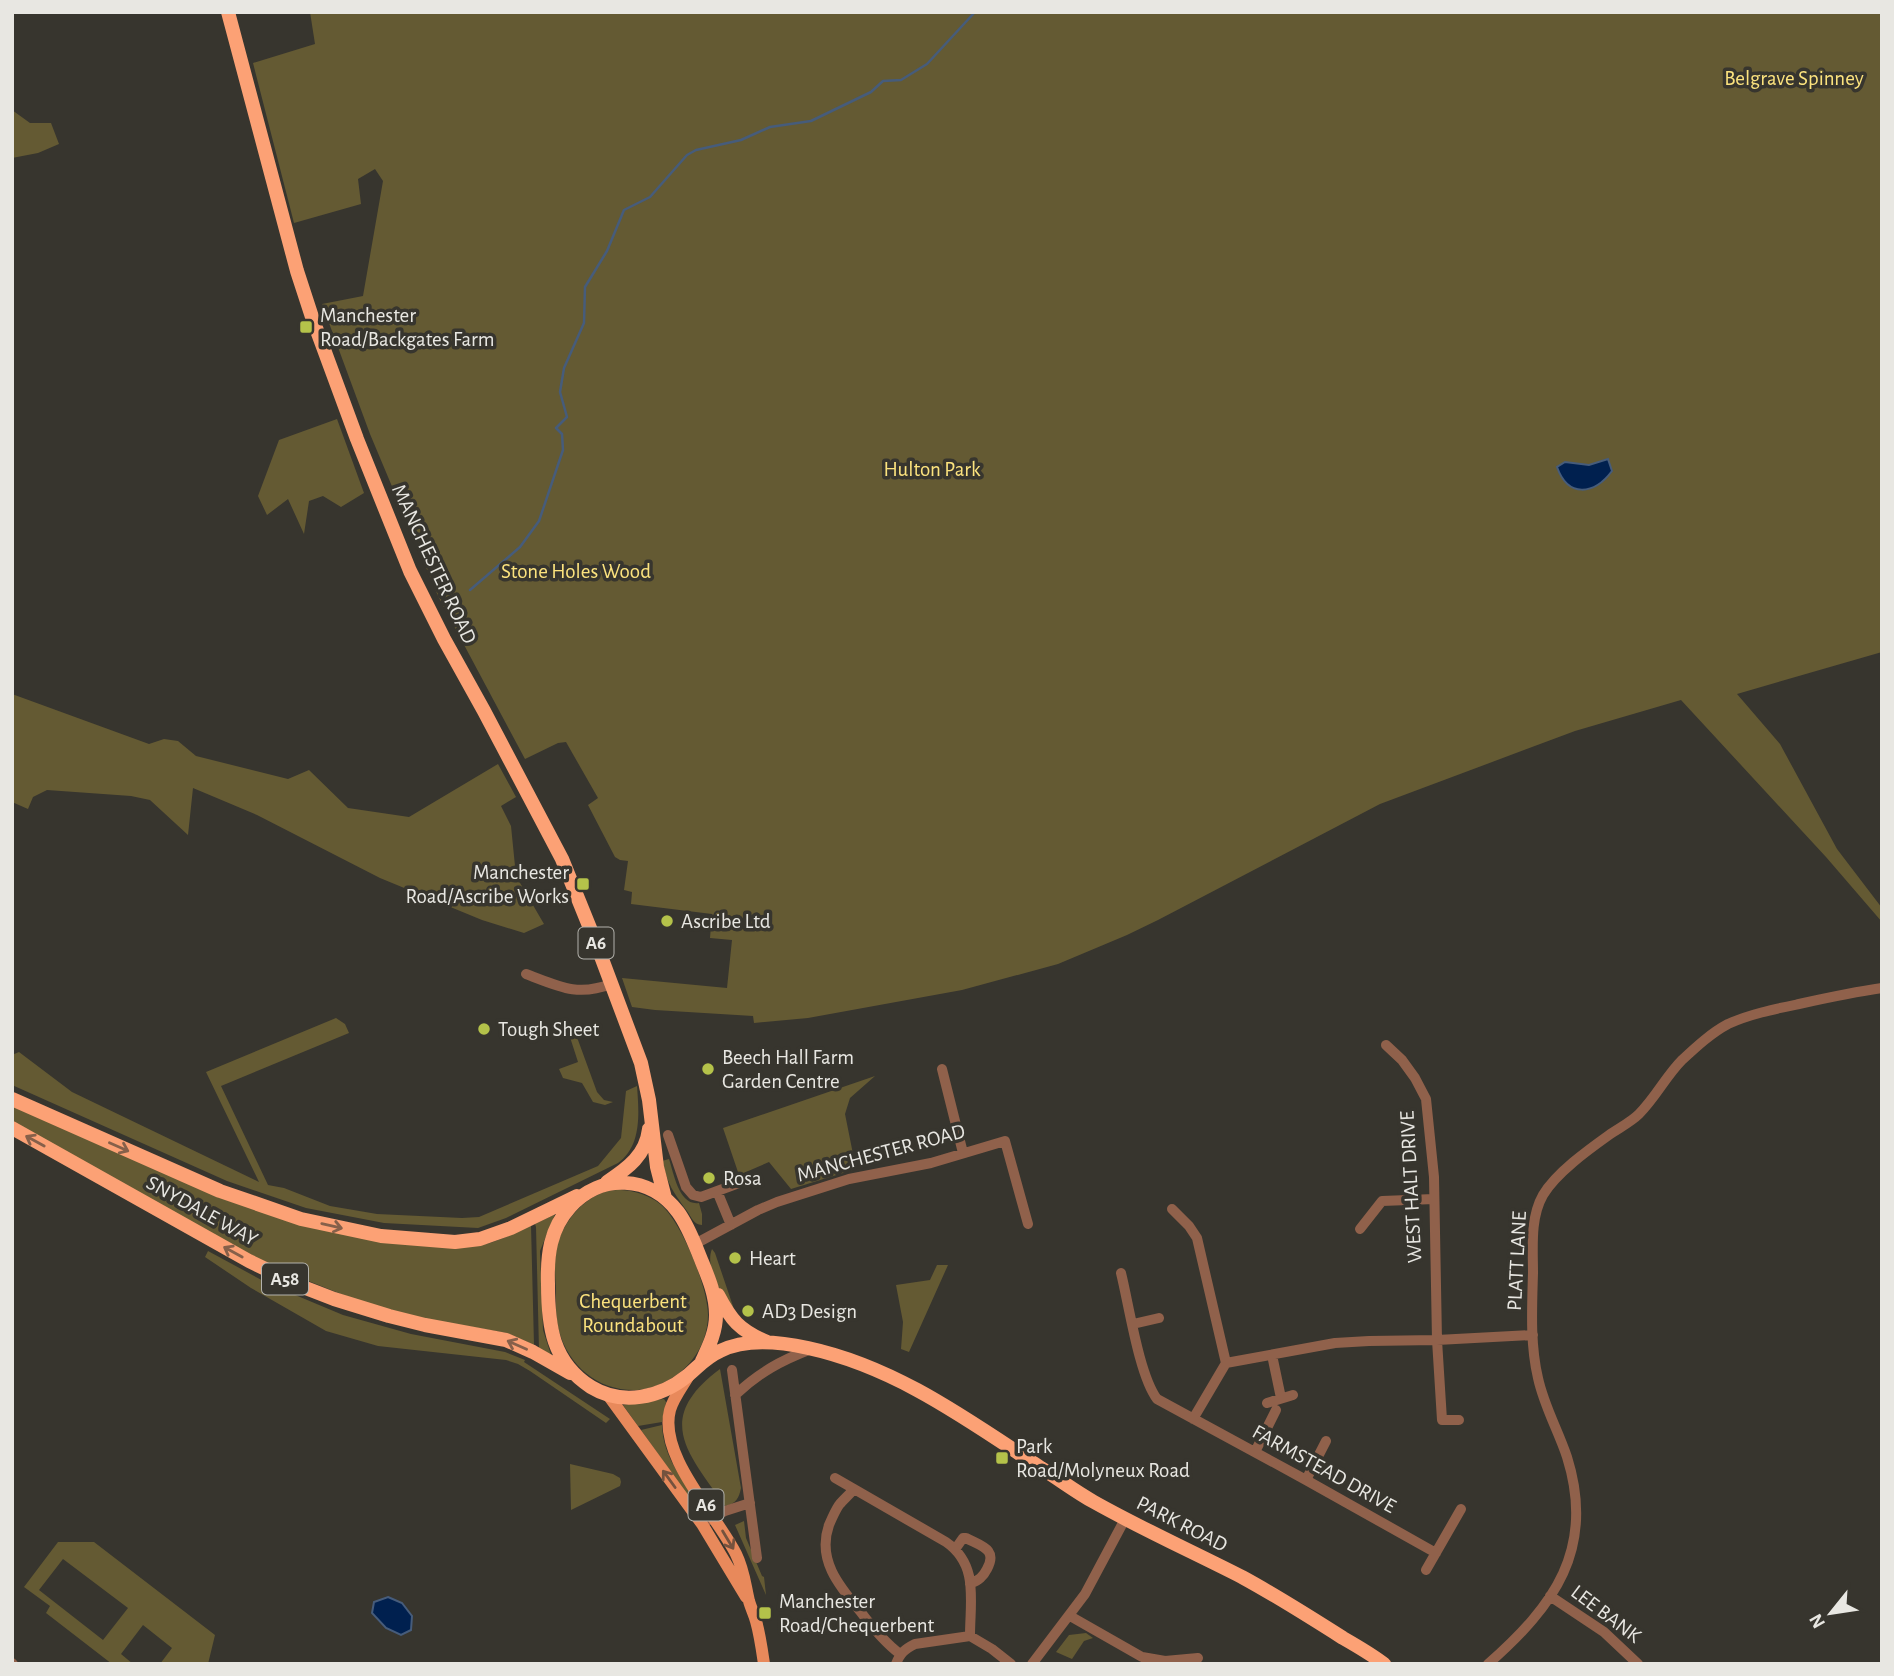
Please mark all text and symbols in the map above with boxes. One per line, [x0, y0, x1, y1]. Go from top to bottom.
park label: Belgrave Spinney [1724, 68, 1864, 89]
place label: Manchester Road/Backgates Farm [320, 305, 495, 350]
marker: Manchester Road/Backgates Farm [298, 319, 314, 335]
park label: Hulton Park [883, 459, 981, 480]
street label: MANCHESTER ROAD [388, 481, 480, 647]
park label: Stone Holes Wood [501, 561, 651, 582]
place label: Manchester Road/Ascribe Works [406, 862, 569, 907]
marker: Manchester Road/Ascribe Works [575, 876, 591, 892]
place label: Ascribe Ltd [681, 911, 771, 932]
marker: Ascribe Ltd [659, 913, 675, 929]
road number: A6 [578, 928, 614, 959]
place label: Tough Sheet [498, 1019, 600, 1040]
marker: Tough Sheet [476, 1021, 492, 1037]
place label: Beech Hall Farm Garden Centre [722, 1047, 854, 1092]
marker: Beech Hall Farm Garden Centre [700, 1061, 716, 1077]
street label: WEST HALT DRIVE [1397, 1110, 1425, 1264]
street label: MANCHESTER ROAD [795, 1120, 967, 1186]
one-way arrow [25, 1134, 45, 1148]
one-way arrow [108, 1141, 129, 1154]
place label: Rosa [723, 1168, 762, 1189]
marker: Rosa [701, 1170, 717, 1186]
street label: SNYDALE WAY [143, 1172, 261, 1250]
street label: PLATT LANE [1504, 1211, 1530, 1311]
one-way arrow [320, 1220, 343, 1233]
one-way arrow [223, 1245, 244, 1259]
place label: Heart [749, 1248, 796, 1269]
marker: Heart [727, 1250, 743, 1266]
road number: A58 [262, 1264, 308, 1294]
park label: Chequerbent Roundabout [579, 1291, 687, 1336]
place label: AD3 Design [762, 1301, 857, 1322]
marker: AD3 Design [740, 1303, 756, 1319]
one-way arrow [507, 1338, 529, 1351]
street label: FARMSTEAD DRIVE [1249, 1421, 1399, 1517]
place label: Park Road/Molyneux Road [1016, 1436, 1190, 1481]
marker: Park Road/Molyneux Road [994, 1450, 1010, 1466]
one-way arrow [662, 1470, 677, 1489]
road number: A6 [688, 1490, 724, 1520]
street label: PARK ROAD [1133, 1492, 1231, 1556]
one-way arrow [721, 1529, 735, 1549]
north arrow [1796, 1578, 1866, 1648]
street label: LEE BANK [1567, 1581, 1645, 1647]
place label: Manchester Road/Chequerbent [779, 1591, 935, 1636]
marker: Manchester Road/Chequerbent [757, 1605, 773, 1621]
text: N [1806, 1610, 1829, 1631]

